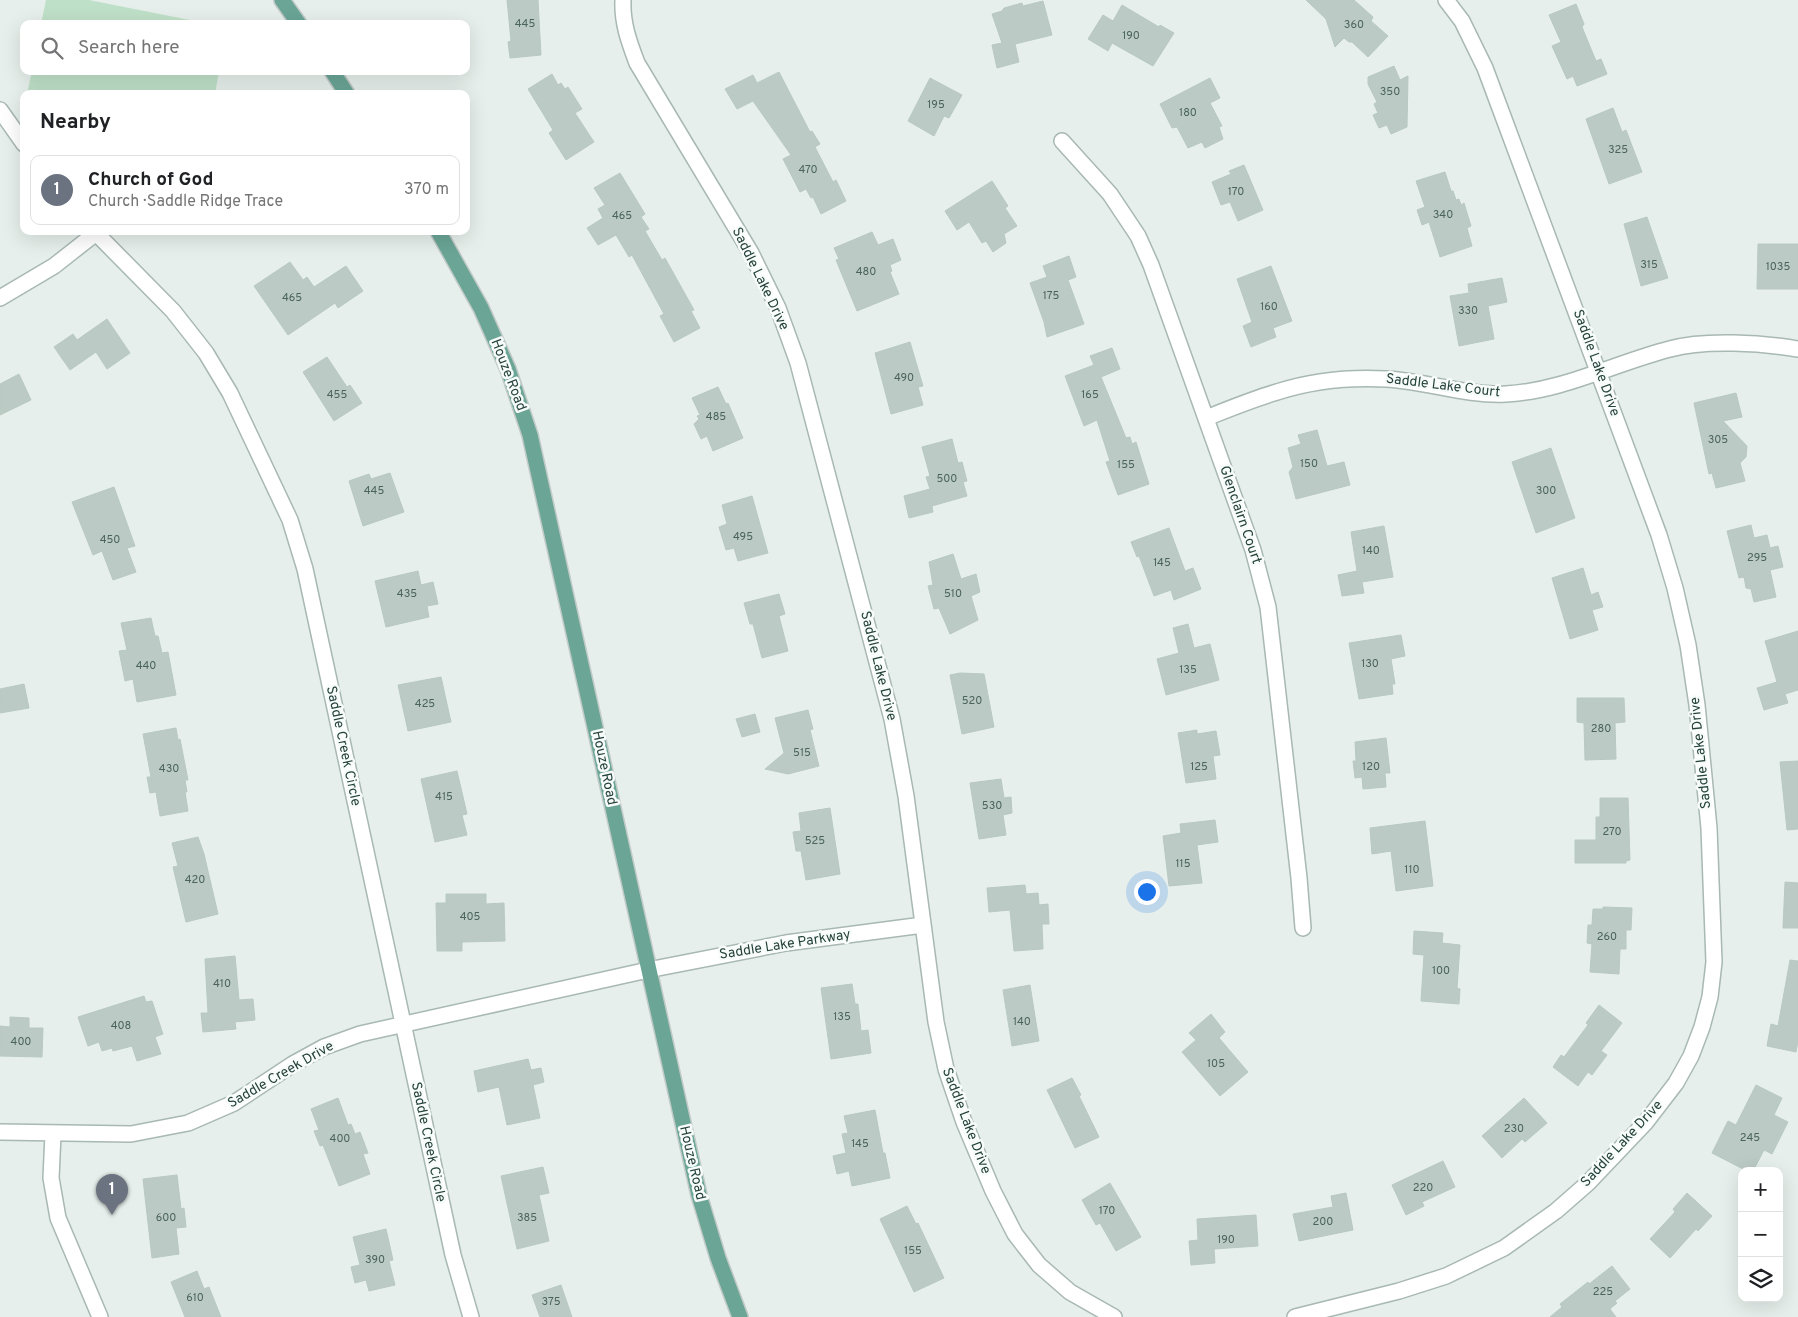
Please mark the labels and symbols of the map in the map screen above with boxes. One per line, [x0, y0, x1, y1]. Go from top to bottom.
house number: 445 [515, 17, 535, 31]
house number: 360 [1344, 18, 1364, 32]
house number: 190 [1122, 29, 1140, 43]
house number: 350 [1380, 85, 1400, 99]
house number: 195 [927, 98, 945, 112]
house number: 180 [1179, 106, 1197, 120]
house number: 325 [1608, 143, 1628, 157]
house number: 470 [798, 163, 818, 177]
house number: 170 [1228, 185, 1244, 199]
house number: 340 [1433, 208, 1453, 222]
house number: 465 [612, 209, 632, 223]
street label: Saddle Lake Drive [728, 225, 792, 333]
house number: 315 [1640, 258, 1658, 272]
house number: 1035 [1766, 260, 1790, 274]
house number: 480 [856, 265, 876, 279]
house number: 175 [1043, 289, 1059, 303]
house number: 465 [282, 291, 302, 305]
house number: 160 [1260, 300, 1278, 314]
house number: 330 [1458, 304, 1478, 318]
street label: Saddle Lake Drive [1569, 307, 1623, 419]
street label: Houze Road [487, 337, 529, 413]
house number: 490 [894, 371, 914, 385]
street label: Saddle Lake Court [1385, 371, 1501, 401]
house number: 455 [327, 388, 347, 402]
house number: 165 [1081, 388, 1099, 402]
house number: 485 [706, 410, 726, 424]
house number: 305 [1708, 433, 1728, 447]
house number: 150 [1300, 457, 1318, 471]
house number: 155 [1117, 458, 1135, 472]
street label: Glenclairn Court [1215, 464, 1265, 566]
house number: 500 [937, 472, 957, 486]
house number: 445 [364, 484, 384, 498]
house number: 300 [1536, 484, 1556, 498]
house number: 495 [733, 530, 753, 544]
house number: 450 [100, 533, 120, 547]
house number: 140 [1362, 544, 1380, 558]
house number: 295 [1747, 551, 1767, 565]
house number: 145 [1153, 556, 1171, 570]
house number: 435 [397, 587, 417, 601]
house number: 510 [944, 587, 962, 601]
street label: Saddle Lake Drive [856, 609, 900, 723]
house number: 130 [1361, 657, 1379, 671]
house number: 440 [136, 659, 156, 673]
house number: 135 [1179, 663, 1197, 677]
street label: Saddle Creek Circle [322, 684, 364, 808]
house number: 520 [962, 694, 982, 708]
street label: Saddle Lake Drive [1687, 696, 1715, 810]
house number: 425 [415, 697, 435, 711]
house number: 280 [1591, 722, 1611, 736]
street label: Houze Road [588, 729, 620, 807]
house number: 515 [793, 746, 811, 760]
house number: 125 [1190, 760, 1208, 774]
house number: 120 [1362, 760, 1380, 774]
house number: 430 [159, 762, 179, 776]
house number: 415 [435, 790, 453, 804]
house number: 530 [982, 799, 1002, 813]
house number: 270 [1602, 825, 1622, 839]
house number: 525 [805, 834, 825, 848]
house number: 115 [1175, 857, 1191, 871]
house number: 110 [1404, 863, 1420, 877]
house number: 420 [185, 873, 205, 887]
your location [1134, 879, 1160, 905]
house number: 405 [460, 910, 481, 924]
street label: Saddle Lake Parkway [718, 926, 852, 964]
house number: 260 [1597, 930, 1617, 944]
house number: 100 [1432, 964, 1450, 978]
house number: 410 [213, 977, 231, 991]
house number: 135 [833, 1010, 851, 1024]
house number: 140 [1013, 1015, 1031, 1029]
house number: 408 [111, 1019, 131, 1033]
house number: 400 [11, 1035, 31, 1049]
street label: Saddle Creek Drive [225, 1038, 337, 1112]
house number: 105 [1207, 1057, 1225, 1071]
street label: Saddle Lake Drive [938, 1065, 994, 1177]
street label: Saddle Creek Circle [407, 1080, 449, 1204]
street label: Saddle Lake Drive [1577, 1097, 1667, 1191]
house number: 230 [1504, 1122, 1524, 1136]
street label: Houze Road [675, 1124, 709, 1202]
house number: 245 [1740, 1131, 1760, 1145]
house number: 400 [330, 1132, 350, 1146]
house number: 145 [851, 1137, 869, 1151]
pin: 1 [96, 1174, 128, 1215]
house number: 220 [1413, 1181, 1433, 1195]
house number: 170 [1099, 1204, 1115, 1218]
house number: 600 [156, 1211, 176, 1225]
house number: 385 [517, 1211, 537, 1225]
house number: 200 [1313, 1215, 1333, 1229]
house number: 190 [1217, 1233, 1235, 1247]
house number: 155 [904, 1244, 922, 1258]
house number: 390 [365, 1253, 385, 1267]
house number: 225 [1593, 1285, 1613, 1299]
house number: 610 [186, 1291, 204, 1305]
house number: 375 [541, 1295, 561, 1309]

